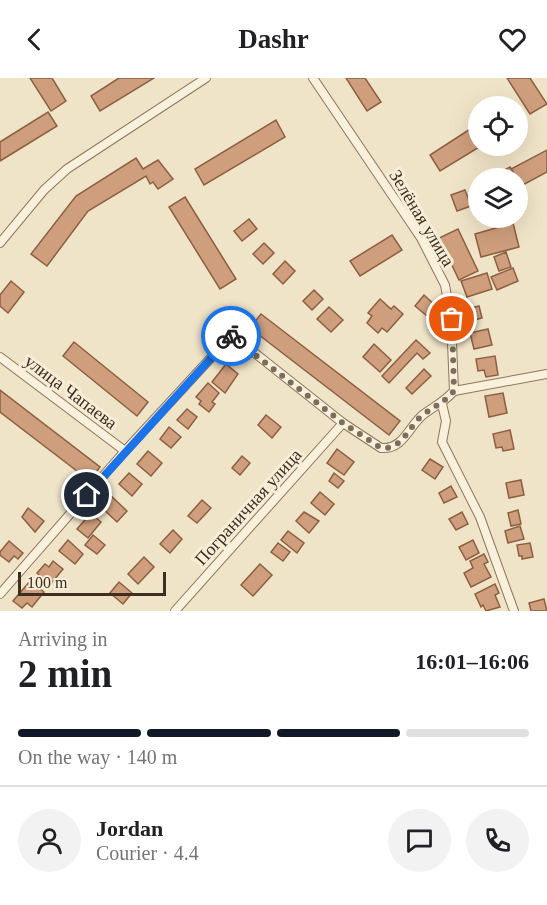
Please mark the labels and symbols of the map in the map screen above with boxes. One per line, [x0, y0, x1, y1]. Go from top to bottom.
street label: Зелёная улица [385, 166, 459, 270]
pin [426, 293, 477, 344]
courier [201, 306, 261, 366]
street label: улица Чапаева [21, 351, 121, 433]
street label: Пограничная улица [191, 445, 305, 569]
pin [61, 469, 112, 520]
scale bar [18, 569, 166, 596]

